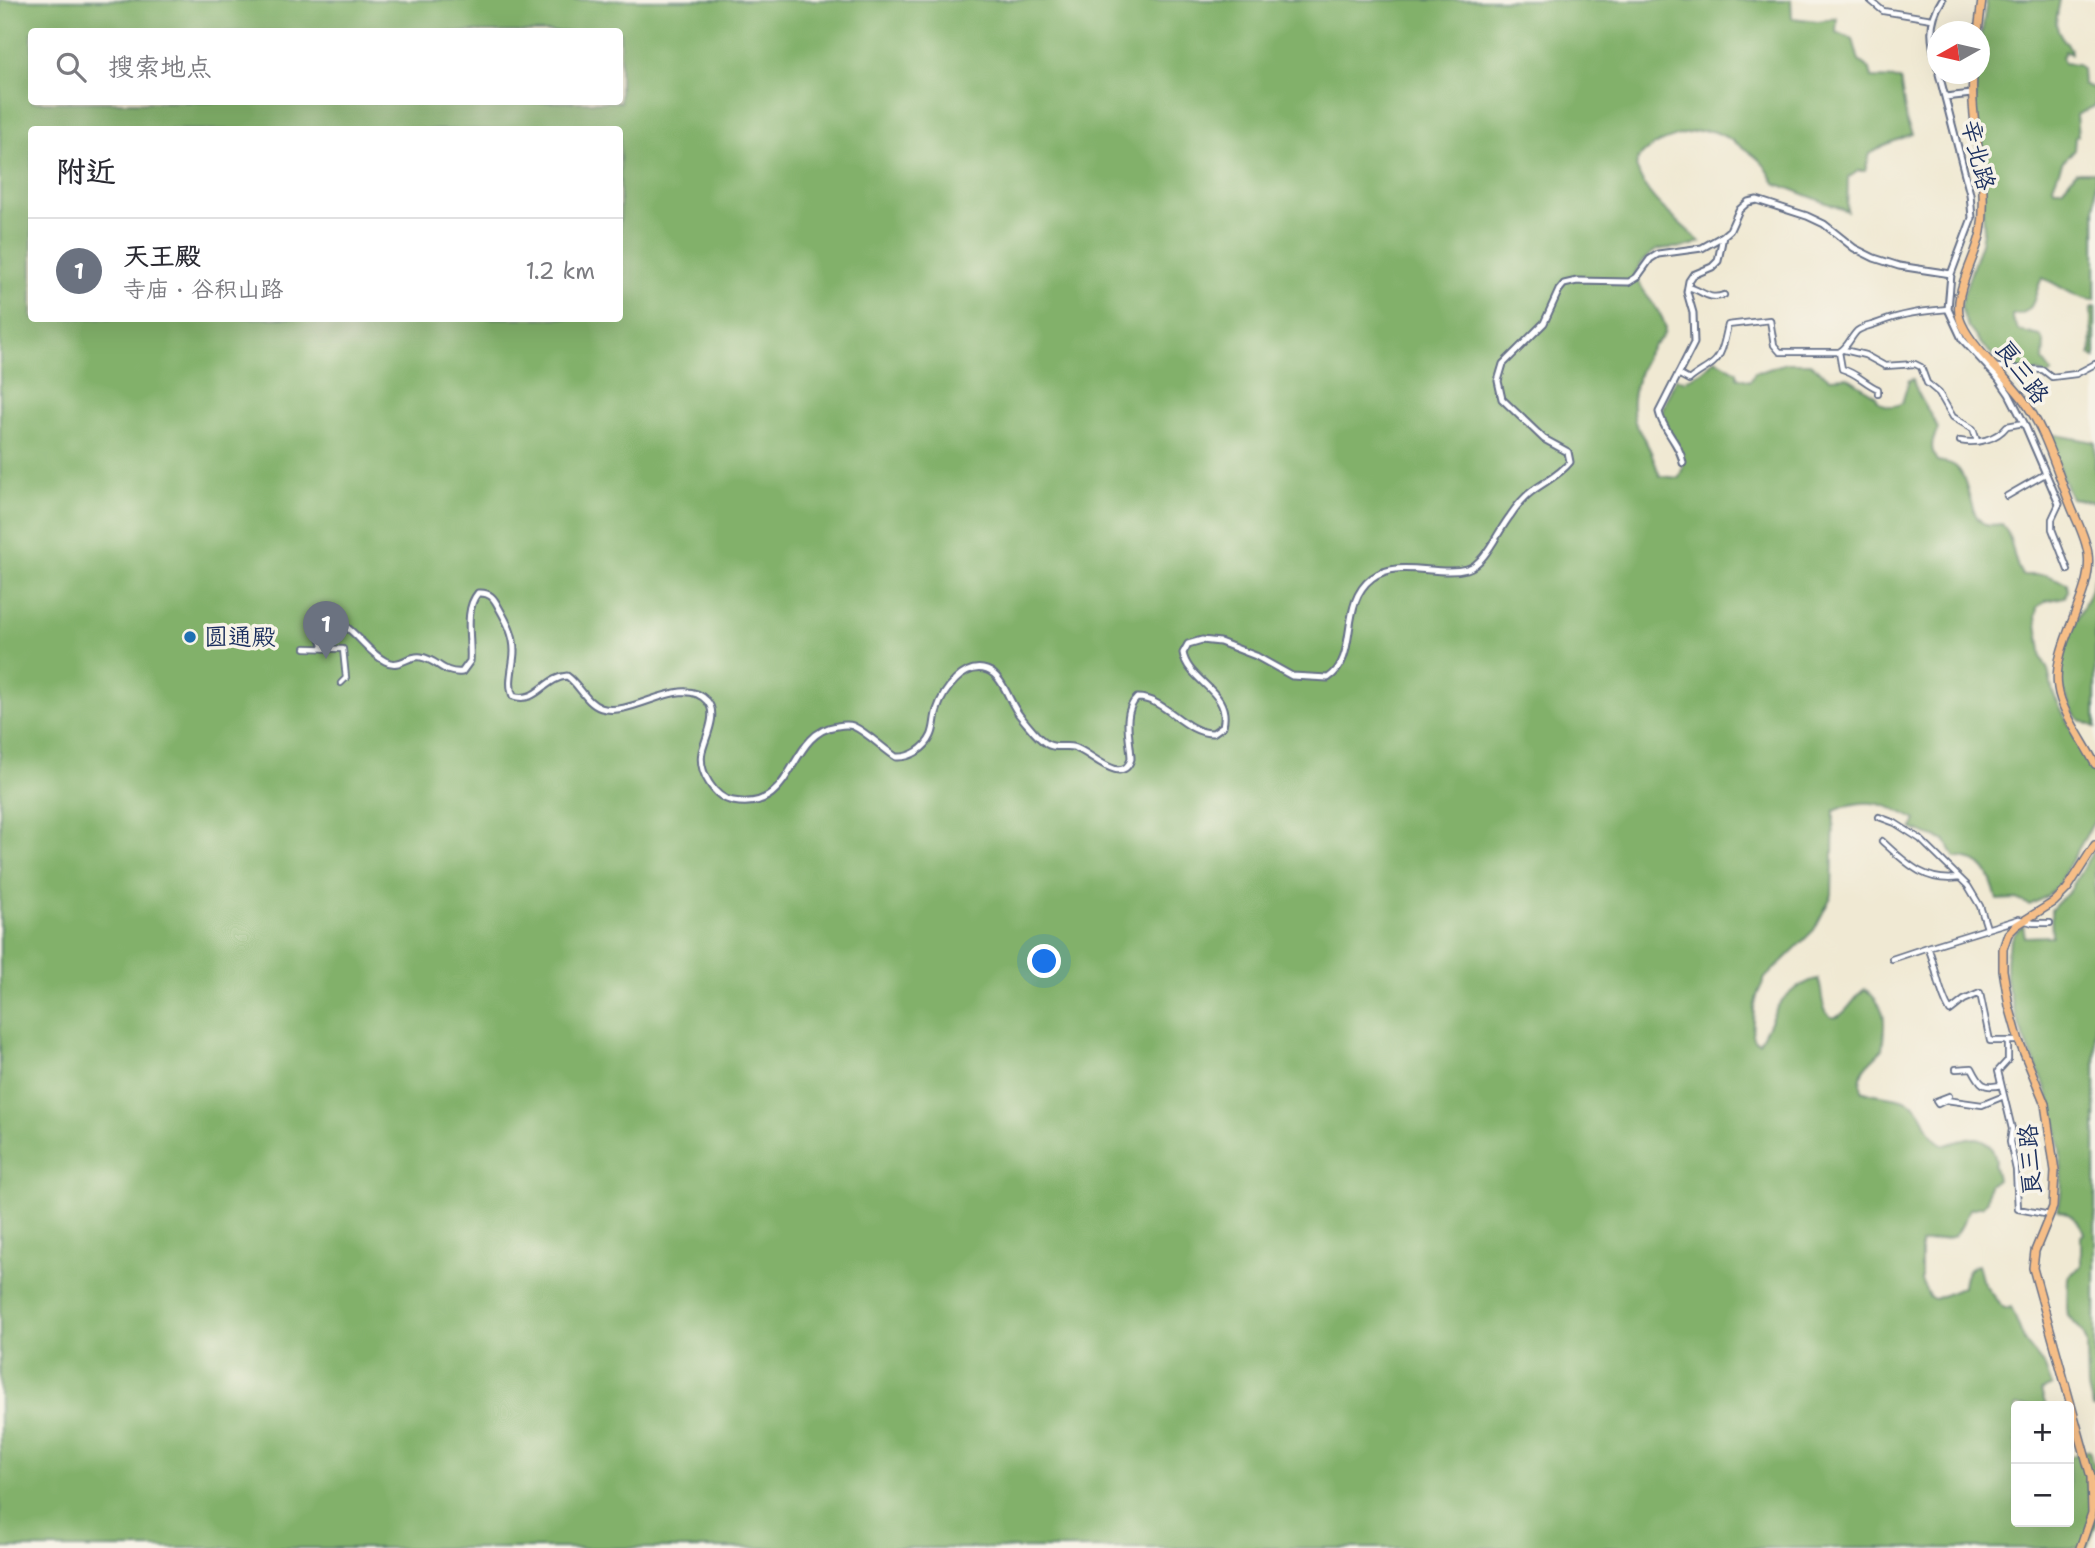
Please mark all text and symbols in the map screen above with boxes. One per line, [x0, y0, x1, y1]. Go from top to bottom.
north arrow [1927, 21, 1990, 84]
search box [28, 28, 623, 105]
icon: search [52, 48, 90, 86]
text: 搜索地点 [108, 49, 212, 84]
street label: 辛北路 [1954, 116, 2002, 194]
text: 附近 [56, 151, 116, 192]
text: 天王殿 [123, 238, 201, 273]
text: 1 [74, 256, 84, 286]
text: 1.2 km [526, 256, 595, 286]
text: 寺庙 · 谷积山路 [123, 274, 283, 304]
street label: 良三路 [1988, 334, 2056, 410]
pin: 1 [303, 601, 349, 659]
place label: 圆通殿 [204, 621, 276, 653]
marker: 圆通殿 [182, 629, 198, 645]
your location [1027, 944, 1061, 978]
street label: 良三路 [2012, 1123, 2048, 1197]
map controls [2011, 1401, 2074, 1527]
button: + [2011, 1401, 2074, 1464]
button: − [2011, 1464, 2074, 1527]

